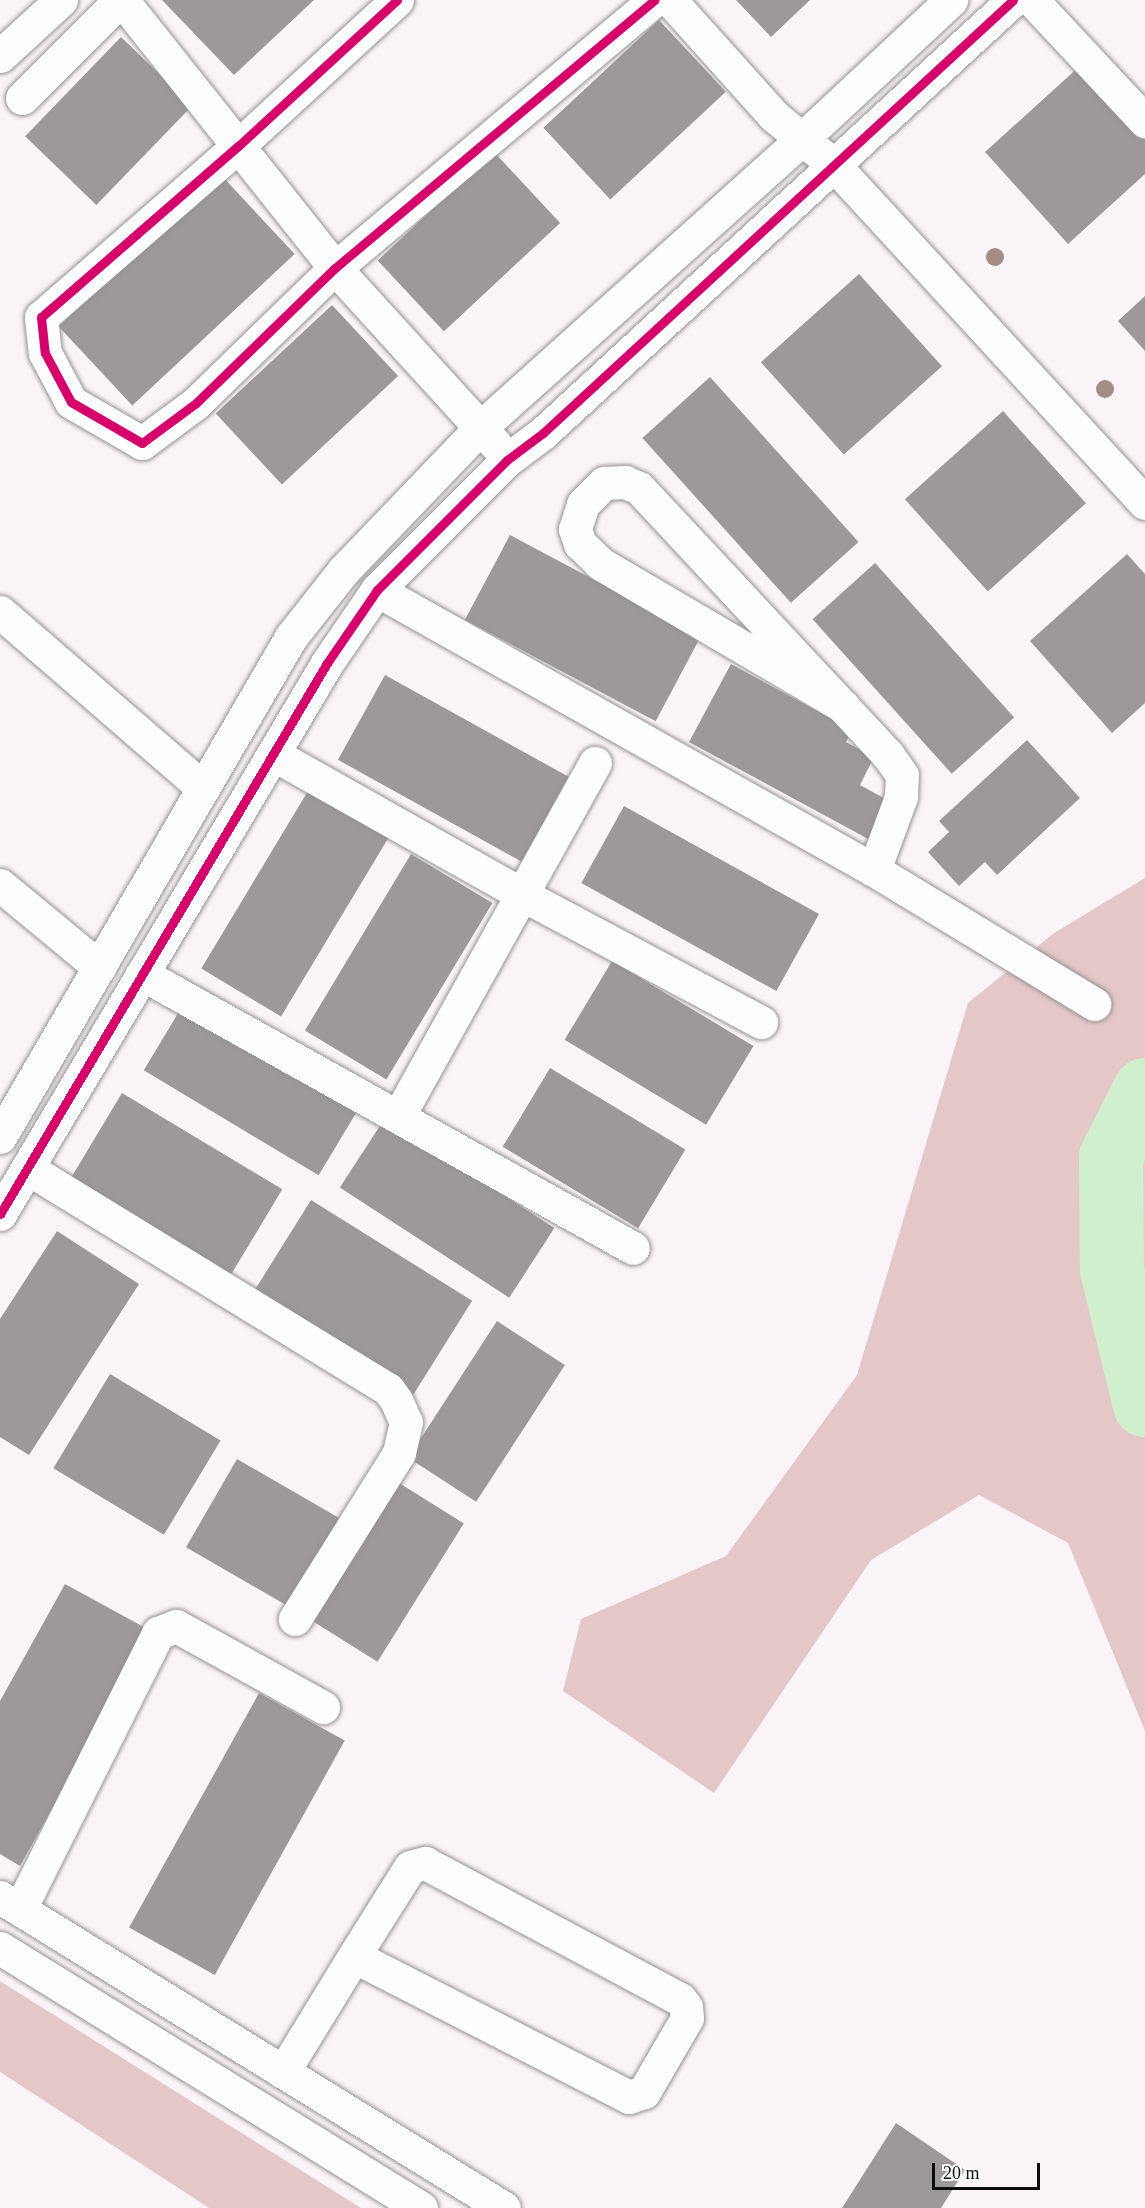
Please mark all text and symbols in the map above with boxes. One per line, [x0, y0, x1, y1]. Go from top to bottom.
scale bar [935, 2151, 1043, 2189]
text: 20 m [943, 2163, 980, 2183]

